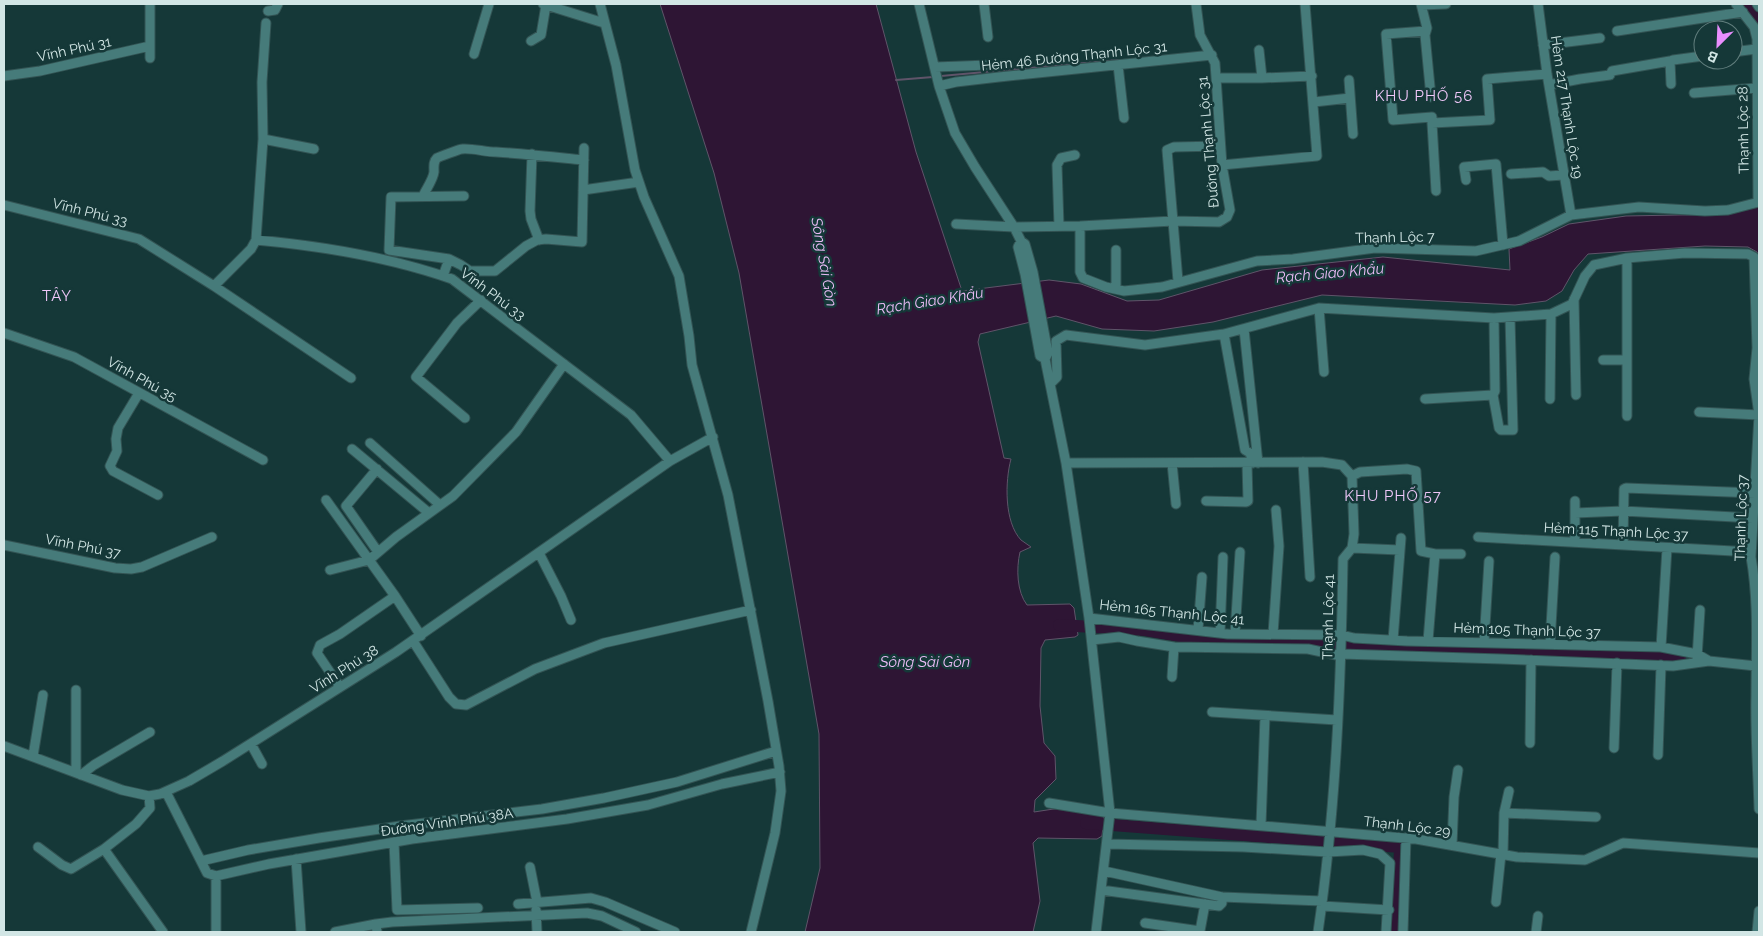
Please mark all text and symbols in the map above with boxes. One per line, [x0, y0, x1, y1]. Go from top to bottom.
north arrow [1693, 20, 1743, 70]
street label: Vĩnh Phú 31 [36, 33, 112, 65]
street label: Hẻm 217 Thạnh Lộc 19 [1548, 34, 1586, 180]
street label: Hẻm 46 Đường Thạnh Lộc 31 [980, 38, 1168, 74]
text: B [1705, 47, 1720, 66]
street label: Đường Thạnh Lộc 31 [1194, 75, 1222, 209]
district label: KHU PHỐ 56 [1375, 86, 1473, 105]
street label: Thạnh Lộc 28 [1734, 86, 1752, 174]
street label: Vĩnh Phú 33 [51, 195, 129, 229]
water label: Sông Sài Gòn [807, 215, 841, 308]
street label: Thạnh Lộc 7 [1355, 228, 1435, 246]
water label: Rạch Giao Khẩu [1275, 259, 1385, 287]
street label: Vĩnh Phú 33 [458, 265, 528, 323]
water label: Rạch Giao Khẩu [875, 284, 985, 318]
district label: TÂY [42, 287, 72, 305]
street label: Vĩnh Phú 35 [105, 353, 180, 405]
street label: Thạnh Lộc 37 [1731, 474, 1751, 562]
district label: KHU PHỐ 57 [1344, 486, 1442, 505]
street label: Hẻm 115 Thạnh Lộc 37 [1543, 519, 1689, 543]
street label: Vĩnh Phú 37 [44, 531, 123, 561]
street label: Thạnh Lộc 41 [1319, 574, 1337, 660]
street label: Hẻm 165 Thạnh Lộc 41 [1099, 596, 1245, 628]
street label: Hẻm 105 Thạnh Lộc 37 [1453, 619, 1601, 641]
street label: Vĩnh Phú 38 [307, 642, 381, 696]
water label: Sông Sài Gòn [879, 653, 970, 671]
street label: Đường Vĩnh Phú 38A [380, 805, 515, 839]
street label: Thạnh Lộc 29 [1363, 813, 1451, 839]

